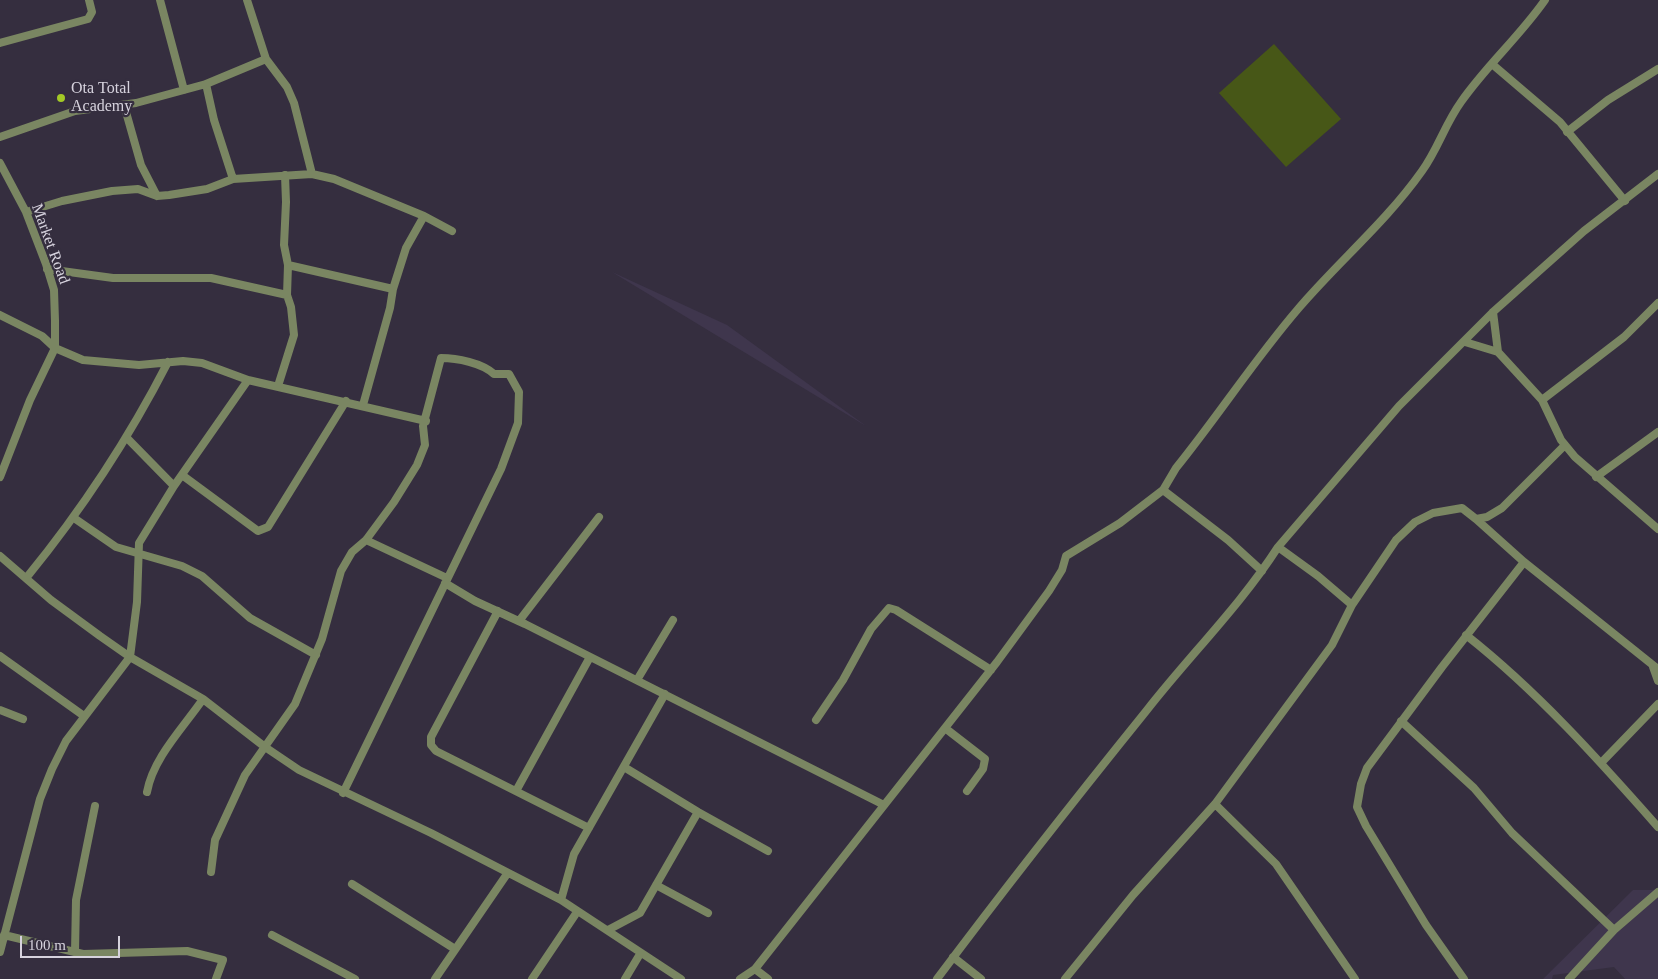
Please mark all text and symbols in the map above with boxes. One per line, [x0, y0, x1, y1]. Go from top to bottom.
place label: Ota Total Academy [71, 79, 132, 117]
marker: Ota Total Academy [55, 92, 67, 104]
street label: Market Road [27, 201, 73, 287]
scale bar [22, 926, 122, 958]
text: 100 m [28, 937, 66, 953]

